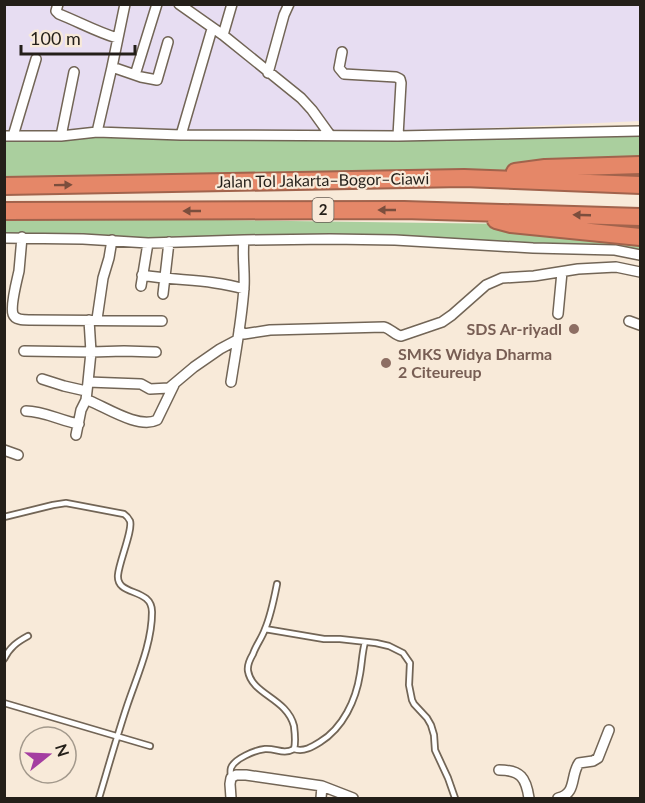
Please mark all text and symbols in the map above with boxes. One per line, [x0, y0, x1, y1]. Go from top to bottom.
scale bar [21, 18, 135, 56]
text: 100 m [30, 27, 81, 49]
street label: Jalan Tol Jakarta–Bogor–Ciawi [217, 168, 429, 191]
one-way arrow [53, 180, 72, 190]
road number: 2 [312, 198, 334, 222]
one-way arrow [378, 205, 397, 215]
one-way arrow [183, 206, 202, 216]
one-way arrow [573, 210, 592, 220]
place label: SDS Ar-riyadl [467, 319, 562, 338]
marker: SDS Ar-riyadl [567, 322, 581, 336]
place label: SMKS Widya Dharma 2 Citeureup [398, 344, 552, 381]
marker: SMKS Widya Dharma 2 Citeureup [379, 356, 393, 370]
north arrow [18, 725, 78, 785]
text: N [52, 741, 74, 759]

